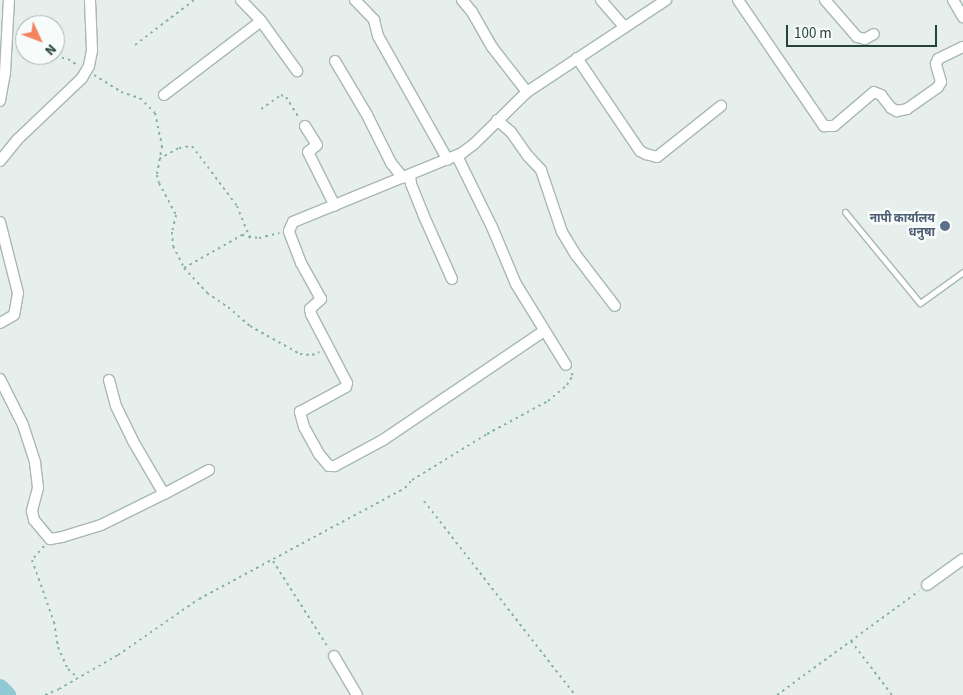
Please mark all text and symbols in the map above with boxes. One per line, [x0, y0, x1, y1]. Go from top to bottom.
north arrow [15, 15, 65, 65]
scale bar [788, 15, 939, 47]
text: 100 m [794, 23, 832, 44]
text: N [40, 39, 61, 60]
place label: नापी कार्यालय धनुषा [870, 212, 935, 240]
marker: नापी कार्यालय धनुषा [939, 220, 951, 232]

